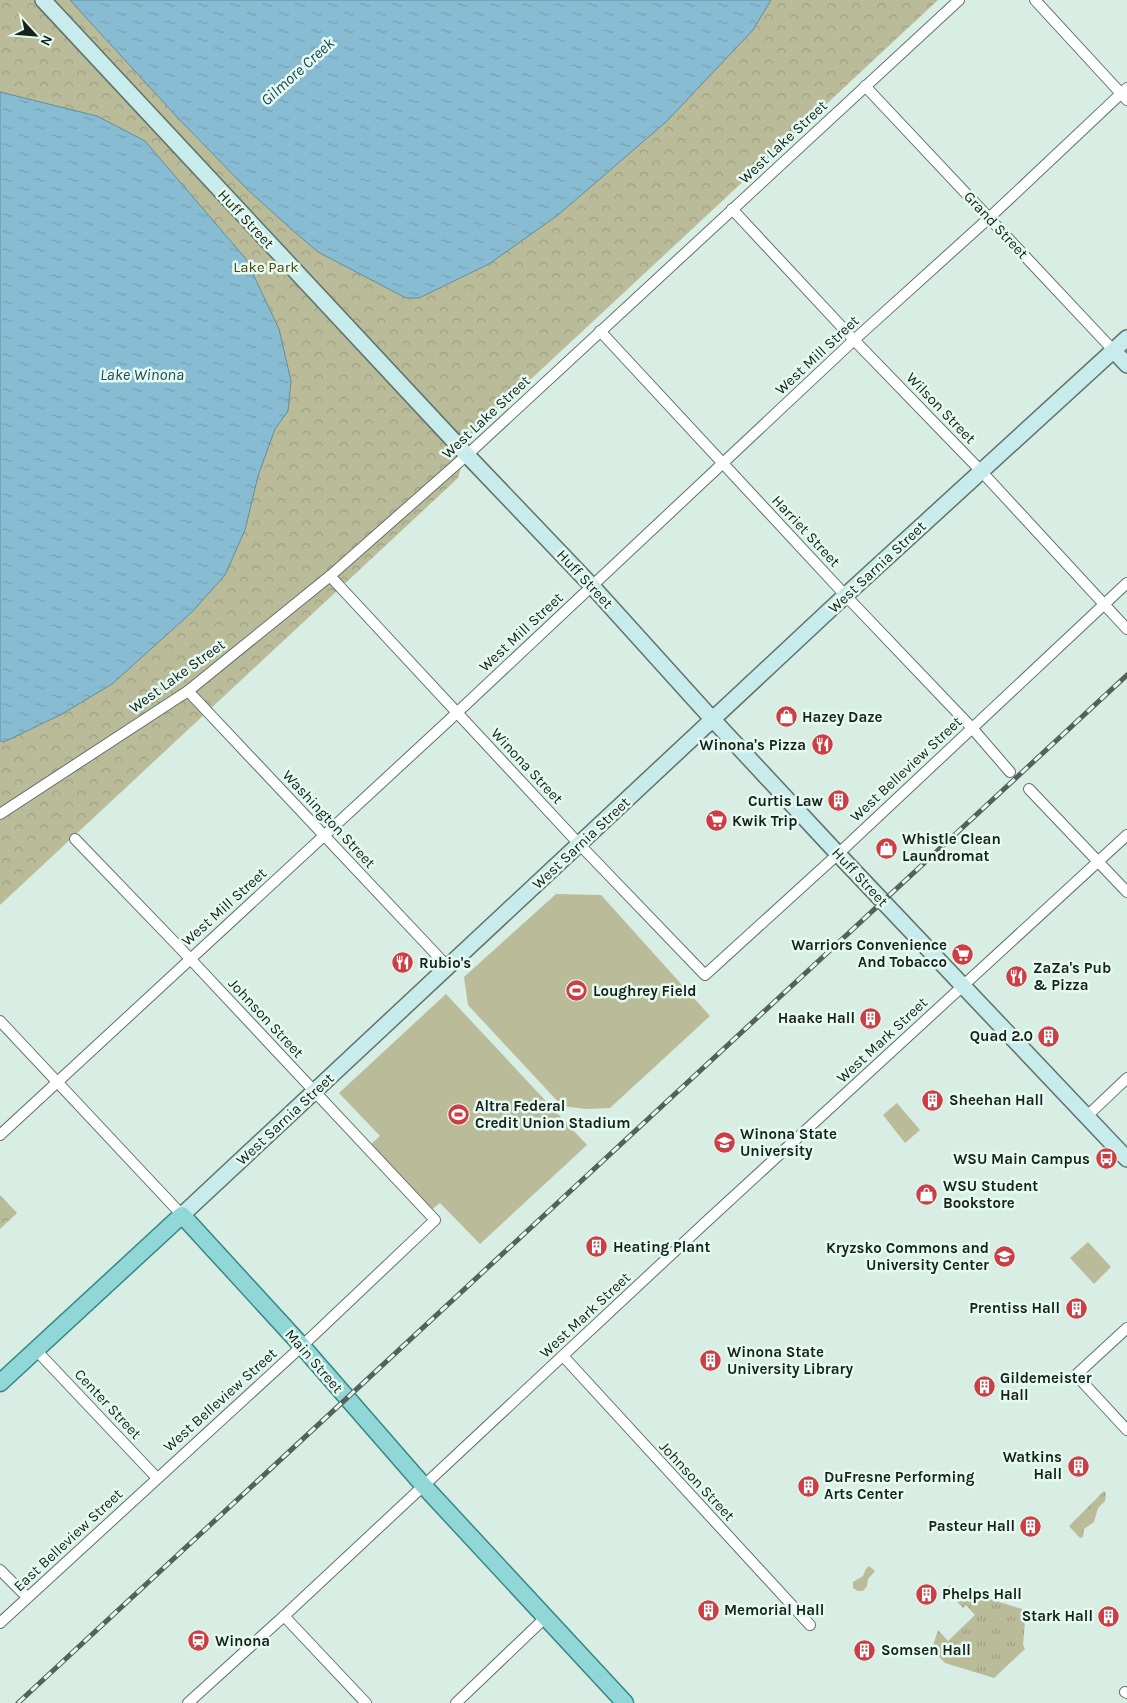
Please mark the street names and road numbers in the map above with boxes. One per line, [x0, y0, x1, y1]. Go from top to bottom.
street label: West Lake Street [735, 96, 831, 187]
street label: Huff Street [214, 186, 278, 253]
street label: Grand Street [960, 187, 1032, 263]
street label: West Mill Street [771, 311, 863, 398]
street label: Wilson Street [903, 369, 980, 448]
street label: West Lake Street [438, 371, 534, 462]
street label: Harriet Street [768, 491, 844, 571]
street label: West Sarnia Street [824, 517, 930, 617]
street label: Huff Street [553, 546, 617, 613]
street label: West Mill Street [475, 588, 567, 675]
street label: West Lake Street [126, 635, 229, 717]
street label: West Belleview Street [846, 712, 966, 825]
street label: Winona Street [487, 724, 567, 808]
street label: Washington Street [279, 766, 379, 872]
street label: West Sarnia Street [528, 793, 634, 893]
street label: Huff Street [828, 844, 892, 911]
street label: West Mill Street [178, 864, 270, 950]
street label: Johnson Street [225, 974, 308, 1062]
street label: West Mark Street [833, 993, 931, 1087]
street label: West Sarnia Street [232, 1069, 338, 1169]
street label: West Mark Street [536, 1268, 634, 1362]
street label: Main Street [281, 1325, 347, 1397]
street label: West Belleview Street [160, 1344, 281, 1456]
street label: Center Street [71, 1365, 145, 1443]
street label: Johnson Street [656, 1437, 739, 1525]
street label: East Belleview Street [10, 1485, 126, 1595]

